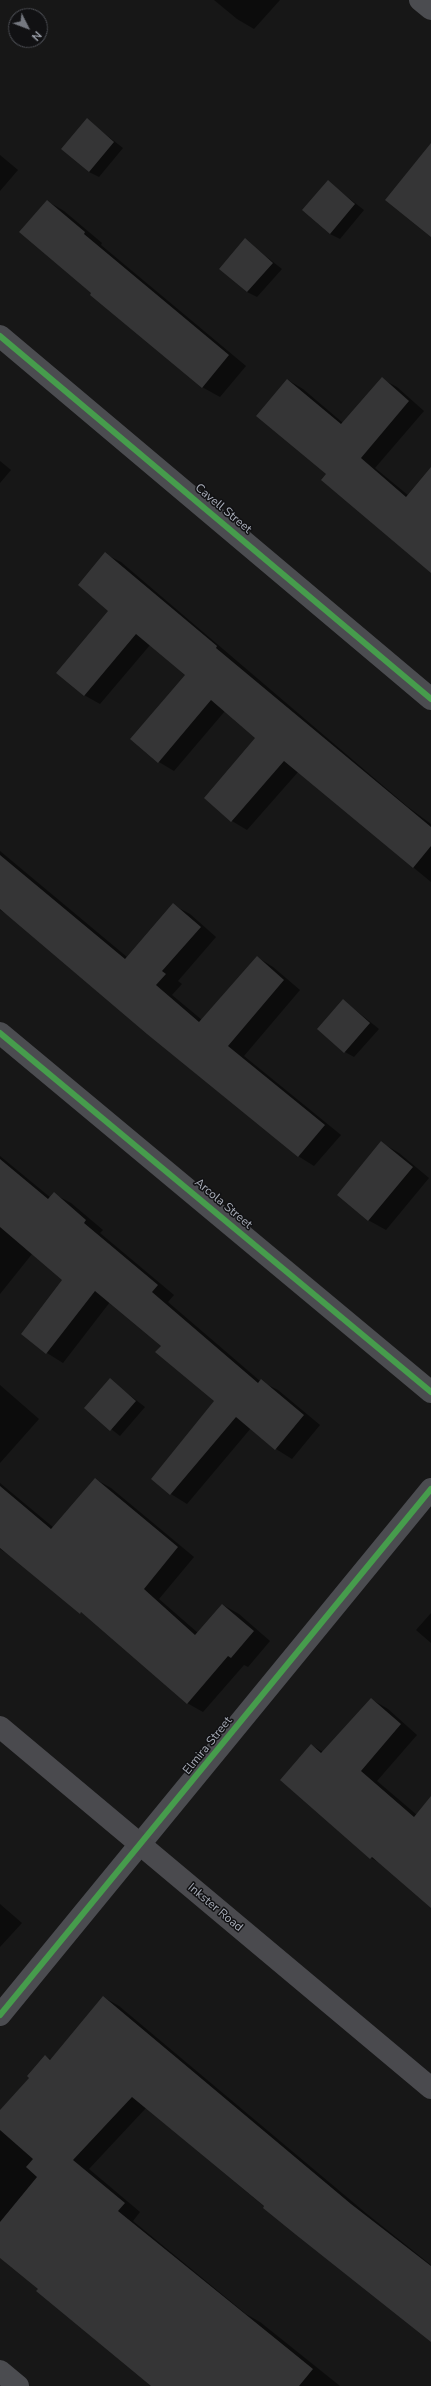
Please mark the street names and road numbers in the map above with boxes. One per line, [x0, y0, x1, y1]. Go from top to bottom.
street label: Cavell Street [192, 481, 254, 537]
street label: Arcola Street [191, 1176, 255, 1232]
street label: Elmira Street [180, 1714, 236, 1778]
street label: Inkster Road [185, 1881, 245, 1935]

